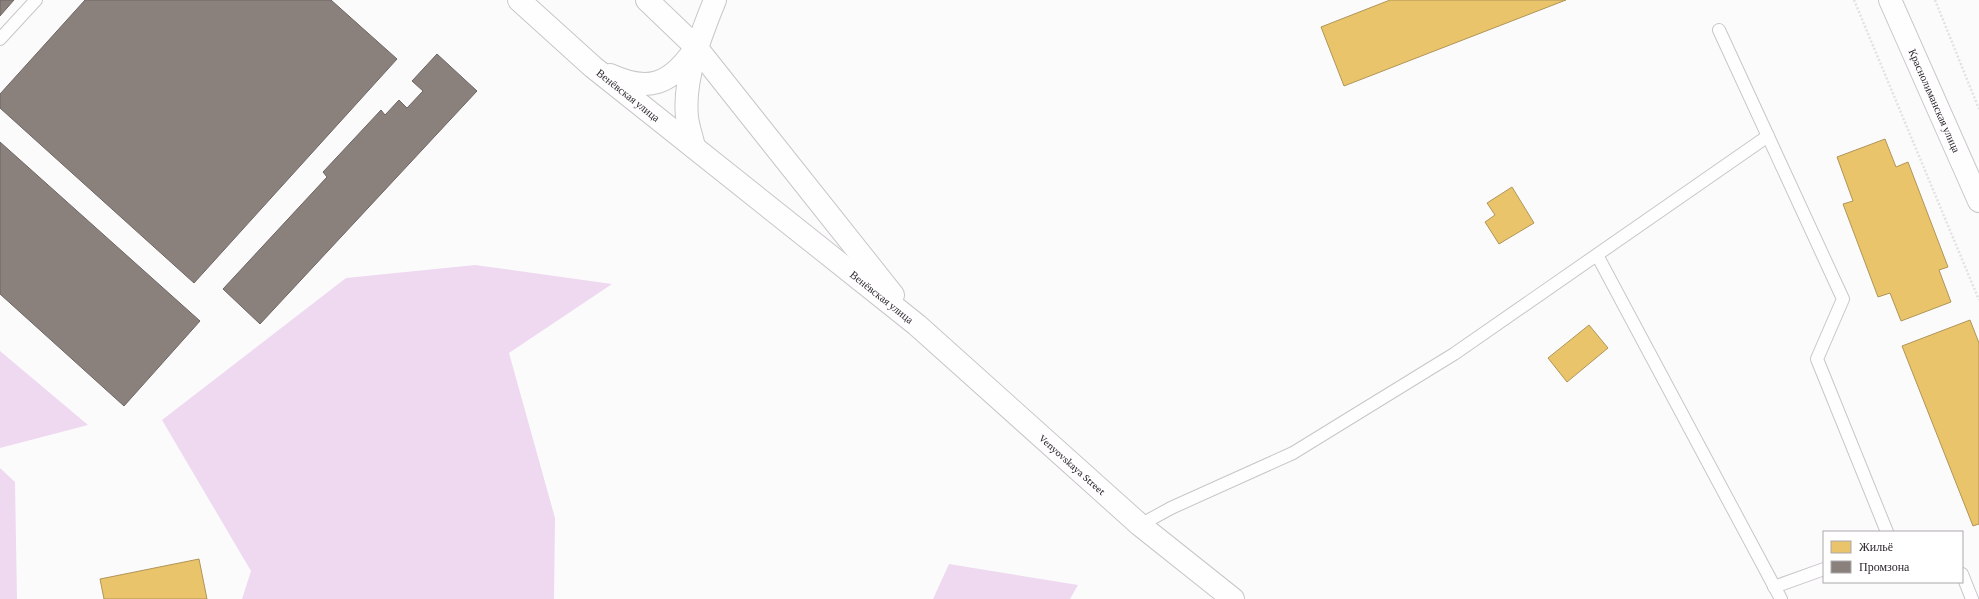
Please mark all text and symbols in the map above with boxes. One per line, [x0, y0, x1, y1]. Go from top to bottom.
street label: Краснолиманская улица [1906, 47, 1963, 154]
street label: Венёвская улица [594, 66, 662, 124]
street label: Венёвская улица [848, 268, 916, 326]
street label: Venyovskaya Street [1037, 432, 1108, 497]
legend [1823, 531, 1963, 583]
text: Жильё [1859, 540, 1893, 554]
text: Промзона [1859, 560, 1910, 574]

